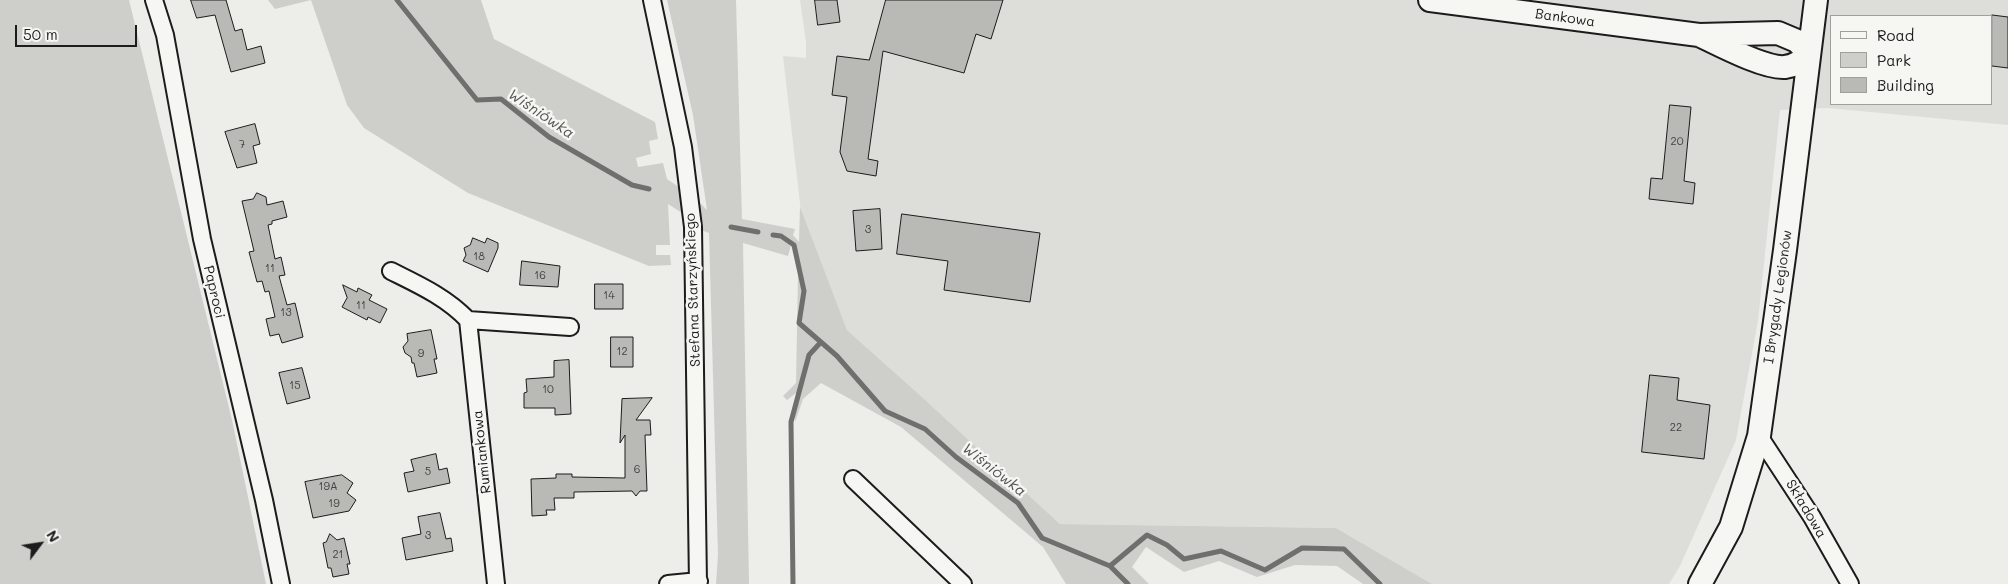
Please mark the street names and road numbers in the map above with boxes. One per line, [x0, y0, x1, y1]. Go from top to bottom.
street label: Bankowa [1534, 5, 1596, 31]
street label: Stefana Starzyńskiego [682, 213, 704, 367]
street label: I Brygady Legionów [1760, 229, 1796, 365]
street label: Paproci [200, 264, 228, 320]
street label: Rumiankowa [469, 409, 495, 495]
street label: Składowa [1782, 477, 1830, 541]

